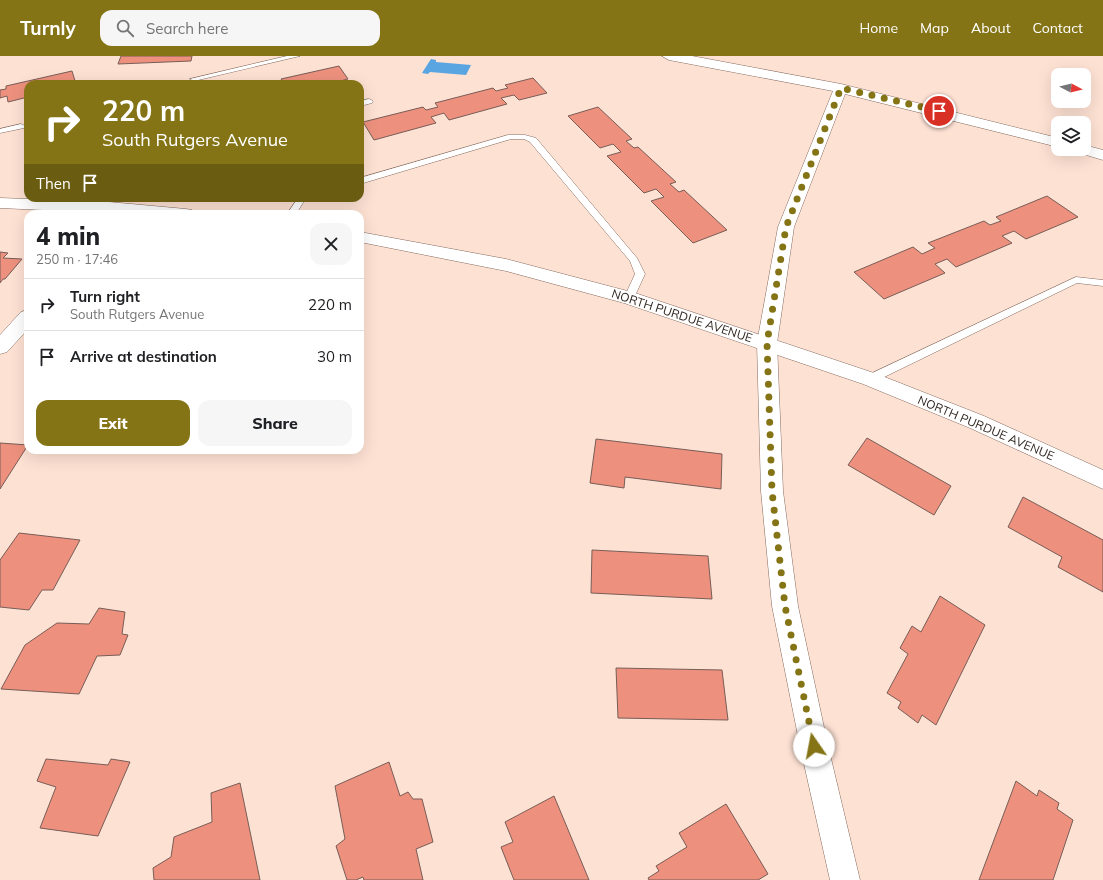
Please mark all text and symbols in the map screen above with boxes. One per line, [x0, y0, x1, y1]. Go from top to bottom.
search box [100, 10, 380, 46]
text: Turnly [20, 16, 76, 40]
icon: search [114, 17, 136, 39]
text: Search here [146, 19, 228, 38]
text: Home [859, 19, 898, 37]
text: Map [920, 19, 949, 37]
text: About [971, 19, 1011, 37]
text: Contact [1033, 19, 1083, 37]
north arrow [1051, 68, 1091, 108]
map controls [1051, 68, 1091, 156]
text: 220 m [102, 93, 185, 128]
pin [922, 94, 956, 128]
icon: right [36, 96, 88, 148]
icon: arrive [928, 100, 950, 122]
button: layers [1051, 116, 1091, 156]
text: South Rutgers Avenue [102, 128, 288, 151]
icon: arrive [79, 172, 101, 194]
text: Then [36, 174, 71, 193]
text: 4 min [36, 221, 100, 251]
button: close [310, 223, 352, 265]
text: 250 m · 17:46 [36, 251, 118, 267]
street label: NORTH PURDUE AVENUE [610, 286, 754, 345]
text: Turn right [70, 287, 140, 306]
icon: right [36, 294, 58, 316]
text: 220 m [308, 295, 352, 314]
text: South Rutgers Avenue [70, 306, 204, 322]
icon: arrive [36, 346, 58, 368]
text: Arrive at destination [70, 347, 217, 366]
text: 30 m [317, 347, 352, 366]
street label: NORTH PURDUE AVENUE [916, 392, 1057, 463]
button: Exit [36, 400, 190, 446]
button: Share [198, 400, 352, 446]
position arrow [793, 725, 835, 767]

